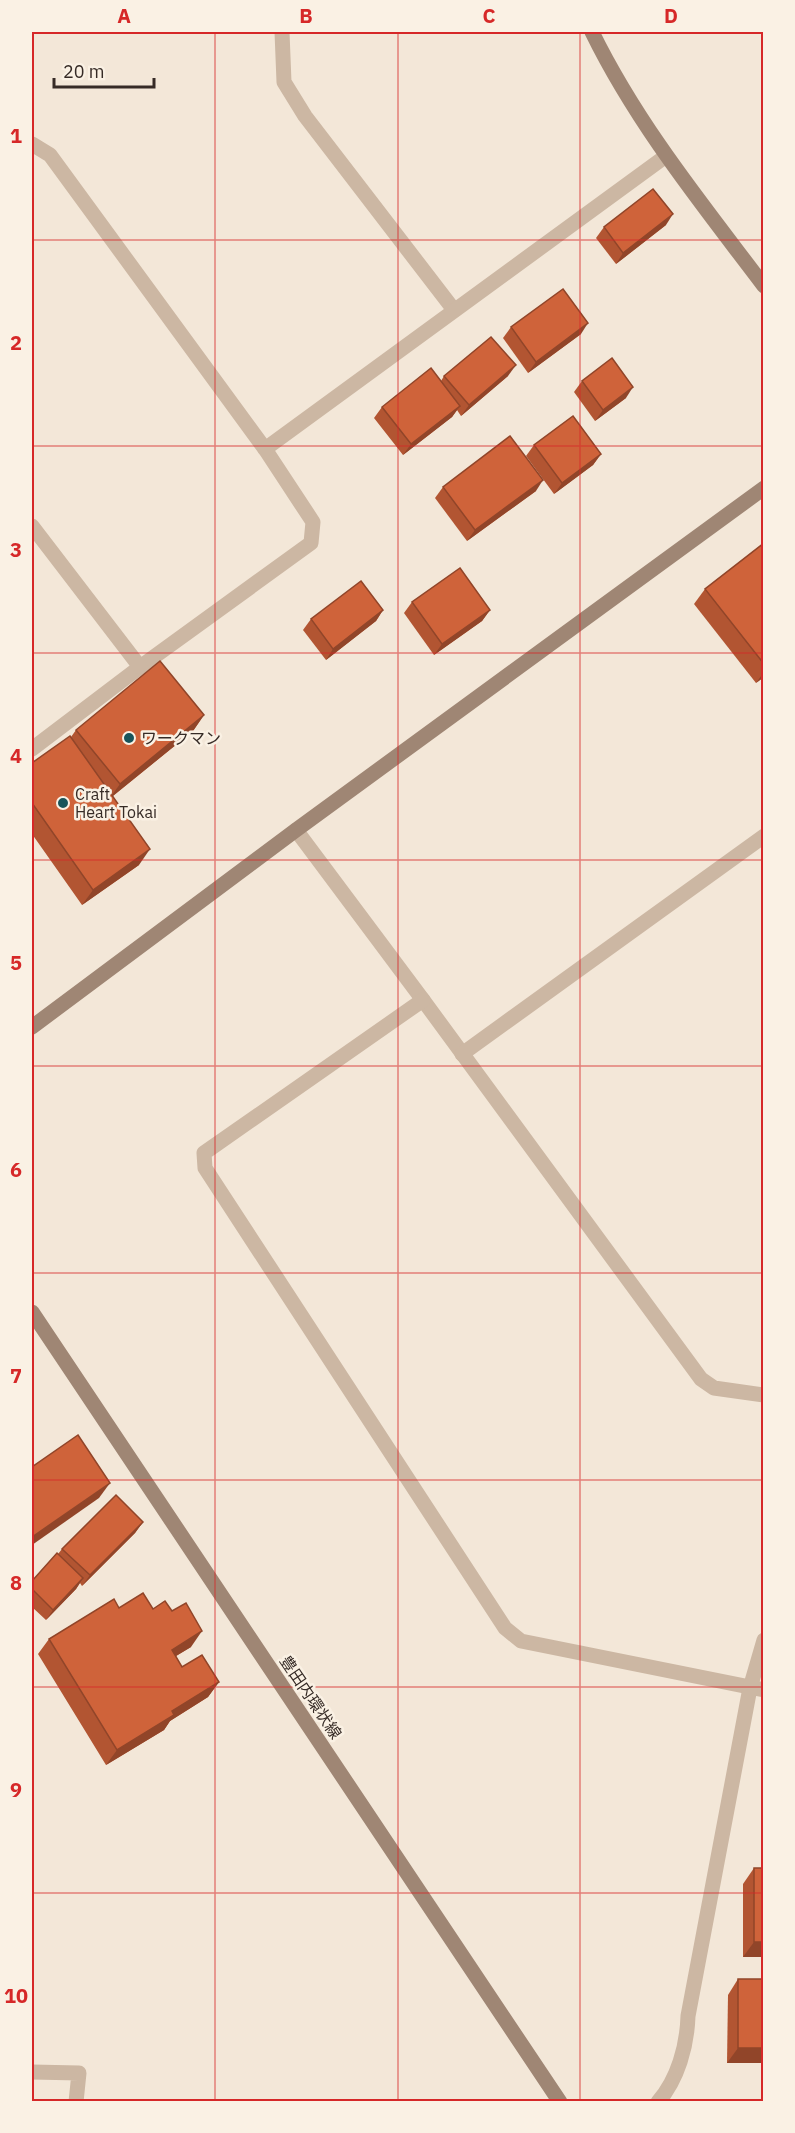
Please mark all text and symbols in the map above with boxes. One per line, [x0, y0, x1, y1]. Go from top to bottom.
text: A [117, 2, 131, 29]
text: B [299, 2, 313, 29]
text: C [482, 2, 496, 29]
text: D [664, 2, 678, 29]
scale bar [54, 51, 154, 89]
text: 20 m [63, 60, 105, 83]
text: 1 [10, 122, 22, 149]
text: 2 [10, 329, 22, 356]
text: 3 [10, 536, 22, 563]
place label: ワークマン [141, 728, 221, 748]
marker: ワークマン [122, 731, 136, 745]
text: 4 [10, 742, 22, 769]
place label: Craft Heart Tokai [75, 784, 157, 822]
marker: Craft Heart Tokai [56, 796, 70, 810]
text: 5 [10, 949, 22, 976]
text: 6 [10, 1156, 22, 1183]
text: 7 [10, 1362, 22, 1389]
text: 8 [10, 1569, 22, 1596]
street label: 豊田内環状線 [276, 1652, 346, 1742]
text: 9 [10, 1776, 22, 1803]
text: 10 [4, 1982, 28, 2009]

